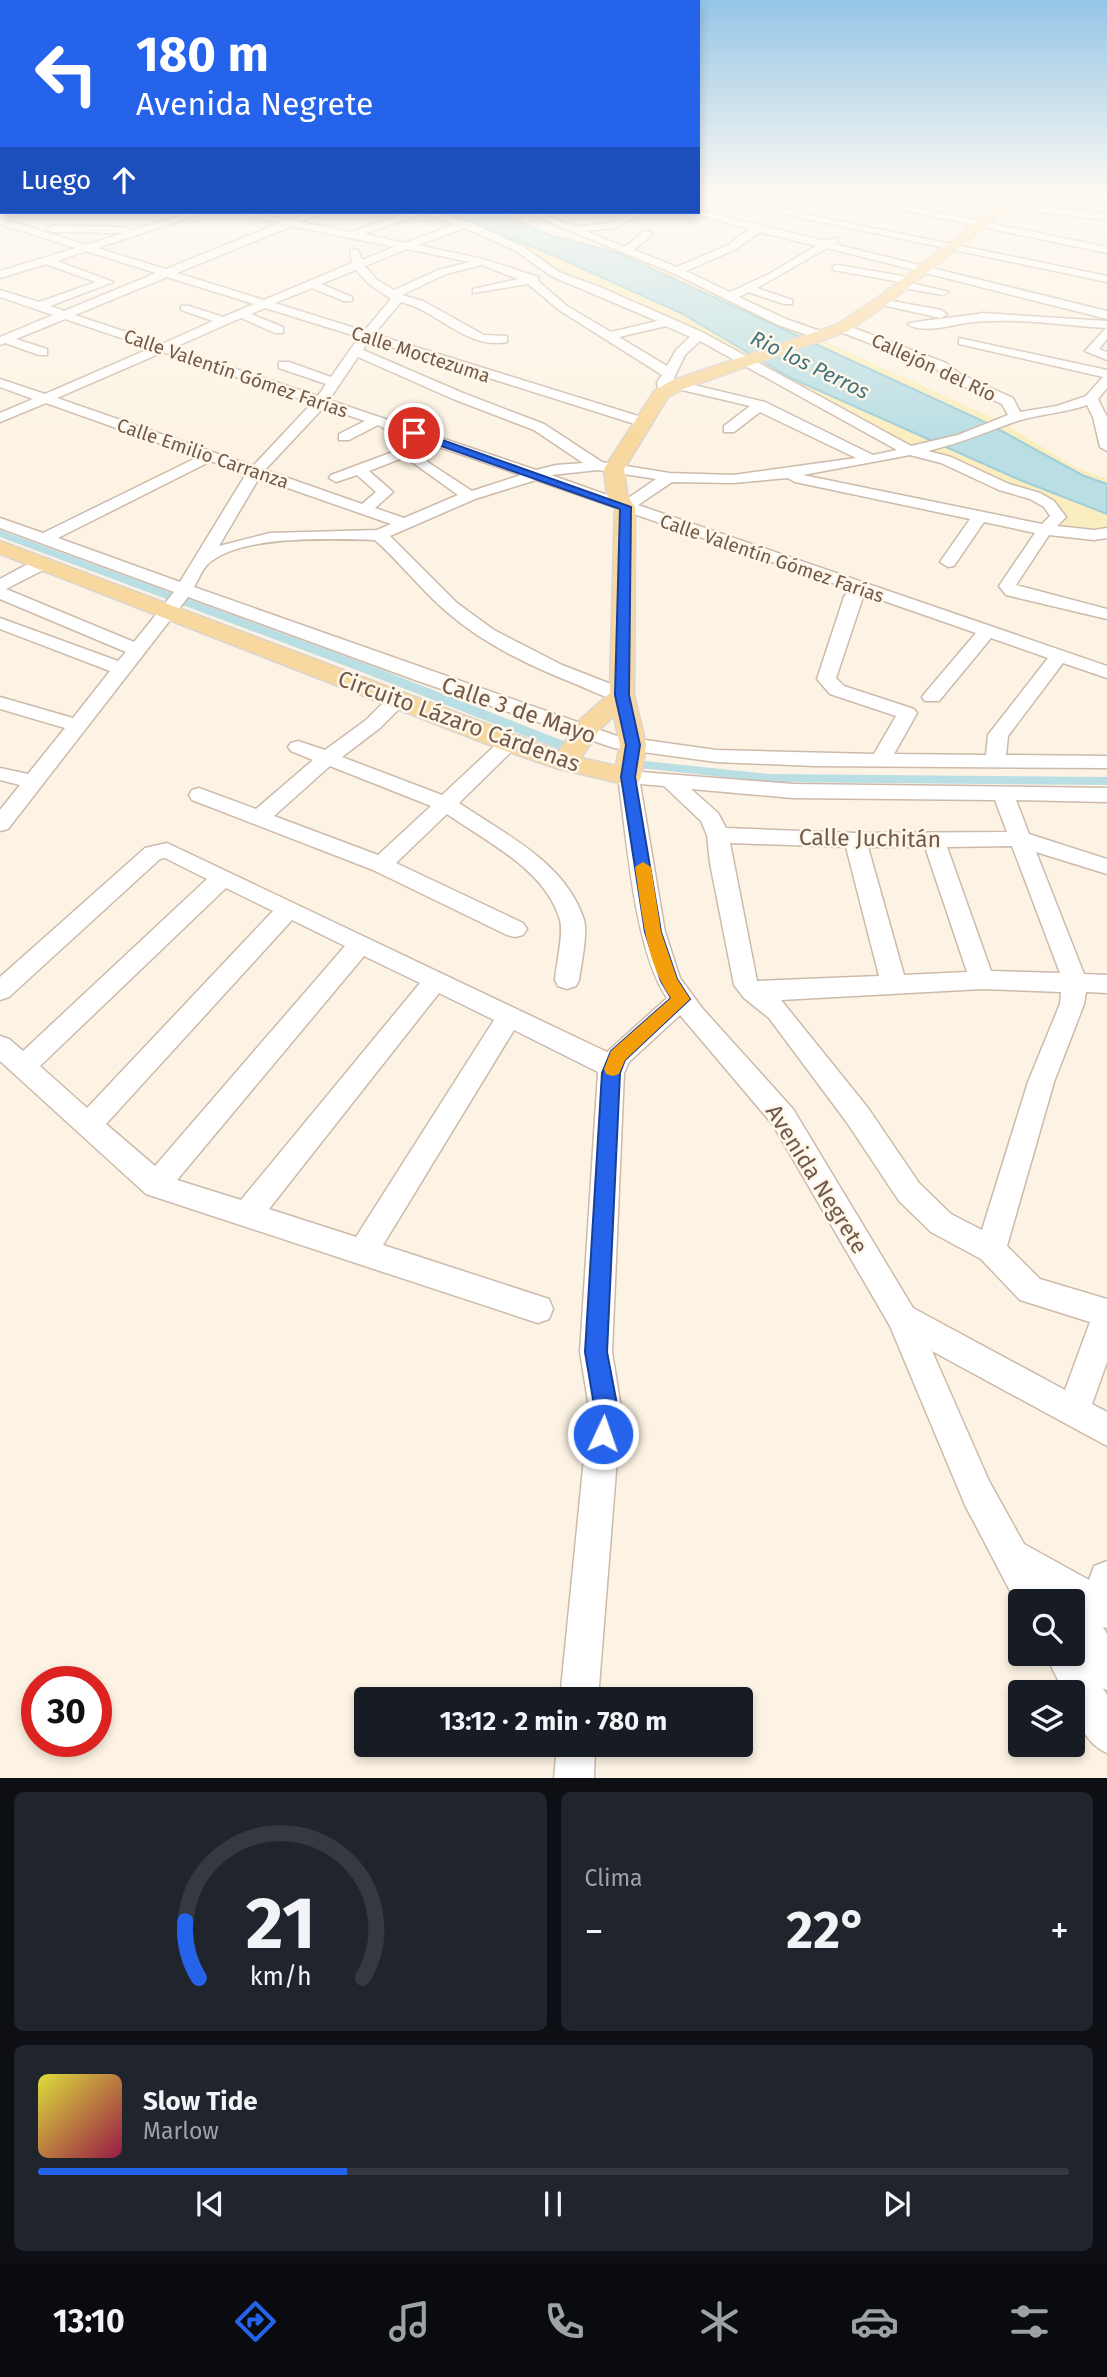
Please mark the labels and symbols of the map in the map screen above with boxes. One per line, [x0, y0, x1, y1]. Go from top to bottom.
street label: Calle Moctezuma [349, 321, 493, 388]
street label: Calle Valentín Gómez Farías [121, 324, 351, 423]
water label: Rio los Perros [746, 325, 874, 405]
street label: Callejón del Río [868, 329, 1000, 406]
pin [384, 403, 444, 463]
street label: Calle Emilio Carranza [114, 413, 292, 494]
street label: Calle Valentín Gómez Farías [657, 509, 887, 608]
street label: Circuito Lázaro Cárdenas [334, 664, 584, 778]
street label: Calle 3 de Mayo [438, 670, 600, 750]
street label: Calle Juchitán [799, 823, 941, 853]
street label: Avenida Negrete [760, 1099, 874, 1259]
position arrow [566, 1397, 640, 1471]
speed limit sign: 30 [21, 1666, 112, 1757]

